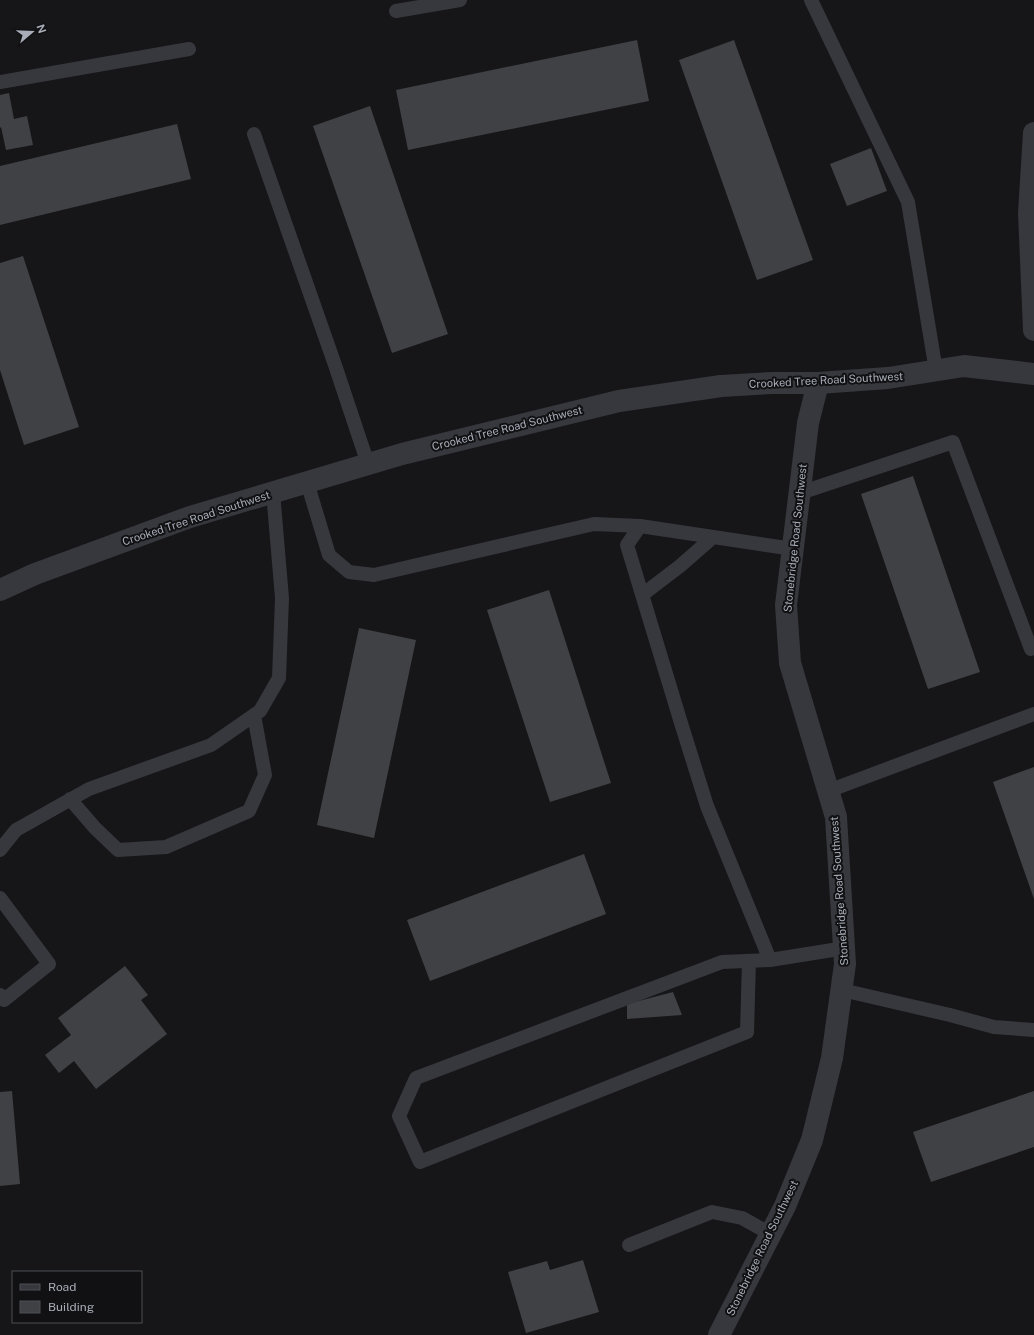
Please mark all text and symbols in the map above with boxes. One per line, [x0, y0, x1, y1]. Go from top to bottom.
north arrow [12, 12, 52, 52]
text: N [34, 23, 49, 35]
street label: Crooked Tree Road Southwest [749, 370, 903, 390]
street label: Crooked Tree Road Southwest [431, 403, 583, 453]
street label: Stonebridge Road Southwest [781, 463, 809, 613]
street label: Crooked Tree Road Southwest [121, 488, 271, 548]
street label: Stonebridge Road Southwest [828, 816, 850, 966]
street label: Stonebridge Road Southwest [724, 1178, 800, 1318]
legend [12, 1271, 142, 1323]
text: Road [48, 1280, 76, 1294]
text: Building [48, 1300, 94, 1314]

